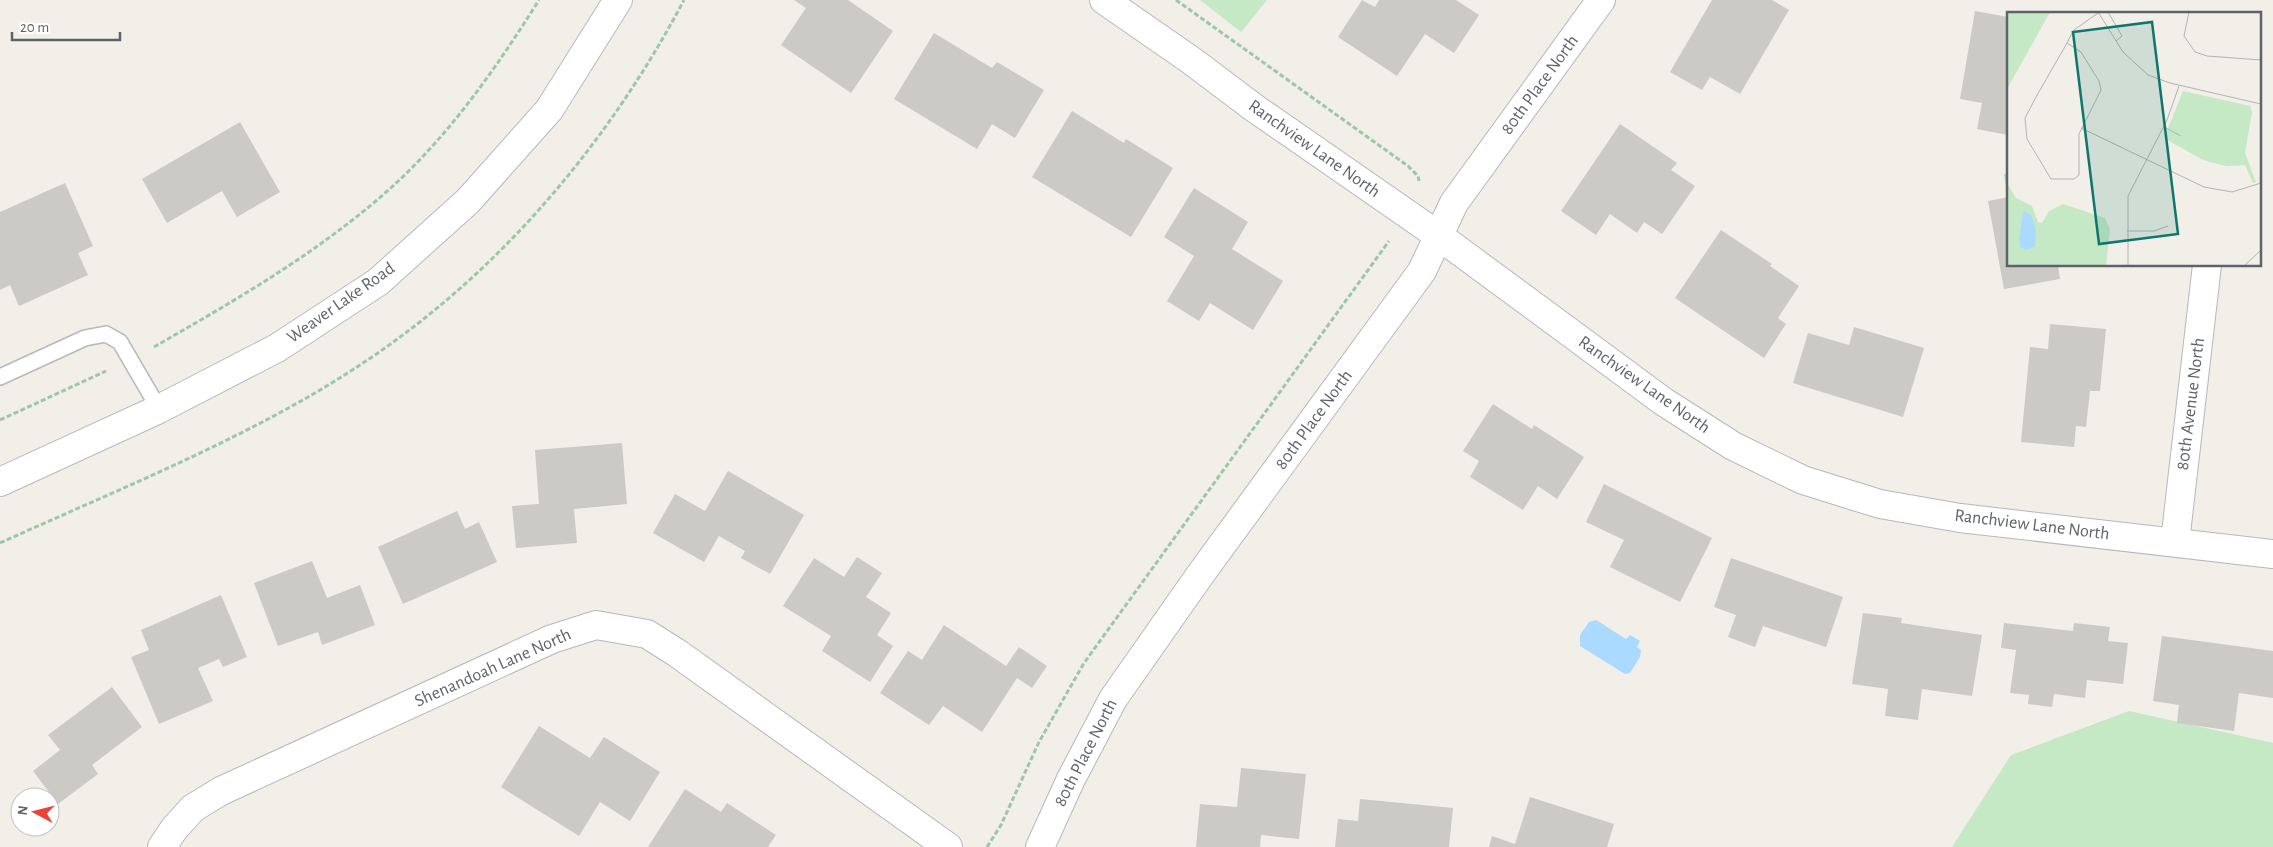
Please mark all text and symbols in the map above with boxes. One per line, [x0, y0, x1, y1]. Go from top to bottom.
scale bar [12, 10, 120, 42]
inset map [2007, 12, 2260, 266]
text: 20 m [20, 20, 49, 35]
street label: 80th Place North [1498, 32, 1582, 138]
street label: Ranchview Lane North [1245, 97, 1383, 201]
street label: Weaver Lake Road [284, 259, 398, 347]
street label: Ranchview Lane North [1575, 333, 1713, 437]
street label: 80th Avenue North [2174, 337, 2208, 471]
street label: 80th Place North [1272, 367, 1356, 473]
street label: Ranchview Lane North [1953, 507, 2111, 543]
street label: Shenandoah Lane North [412, 625, 574, 711]
street label: 80th Place North [1051, 696, 1121, 810]
north arrow [10, 787, 60, 837]
text: N [16, 805, 31, 816]

